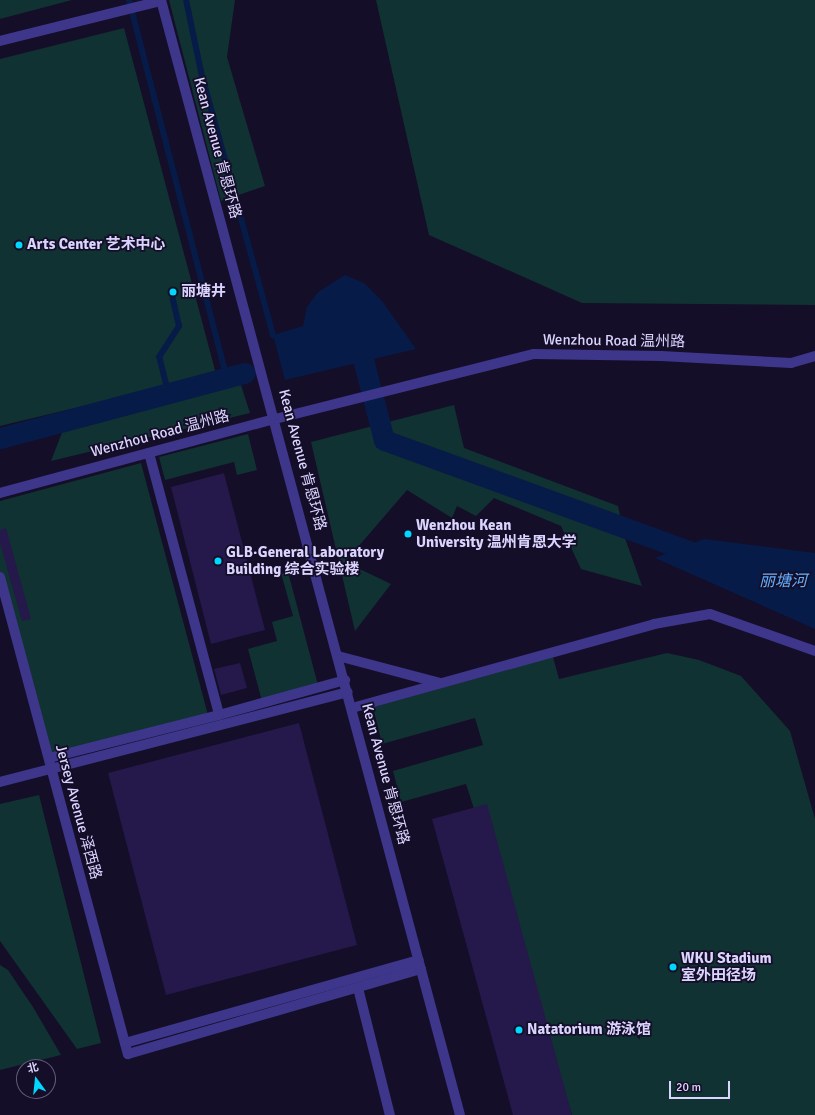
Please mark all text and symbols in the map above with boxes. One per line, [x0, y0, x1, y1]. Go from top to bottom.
street label: Kean Avenue 肯恩环路 [189, 75, 245, 221]
place label: Arts Center 艺术中心 [27, 236, 166, 254]
marker: Arts Center 艺术中心 [14, 240, 24, 250]
place label: 丽塘井 [181, 283, 226, 301]
marker: 丽塘井 [168, 287, 178, 297]
street label: Wenzhou Road 温州路 [543, 331, 685, 351]
street label: Kean Avenue 肯恩环路 [274, 387, 330, 533]
street label: Wenzhou Road 温州路 [89, 407, 231, 461]
place label: Wenzhou Kean University 温州肯恩大学 [416, 516, 577, 551]
marker: Wenzhou Kean University 温州肯恩大学 [403, 529, 413, 539]
place label: GLB·General Laboratory Building 综合实验楼 [226, 543, 384, 578]
marker: GLB·General Laboratory Building 综合实验楼 [213, 556, 223, 566]
water label: 丽塘河 [759, 571, 807, 591]
street label: Kean Avenue 肯恩环路 [357, 701, 413, 847]
street label: Jersey Avenue 泽西路 [51, 742, 105, 882]
place label: WKU Stadium 室外田径场 [681, 949, 772, 984]
marker: WKU Stadium 室外田径场 [668, 962, 678, 972]
place label: Natatorium 游泳馆 [527, 1021, 651, 1039]
marker: Natatorium 游泳馆 [514, 1025, 524, 1035]
north arrow [16, 1059, 56, 1099]
text: 北 [26, 1060, 40, 1076]
scale bar [671, 1073, 732, 1099]
text: 20 m [676, 1080, 701, 1095]

